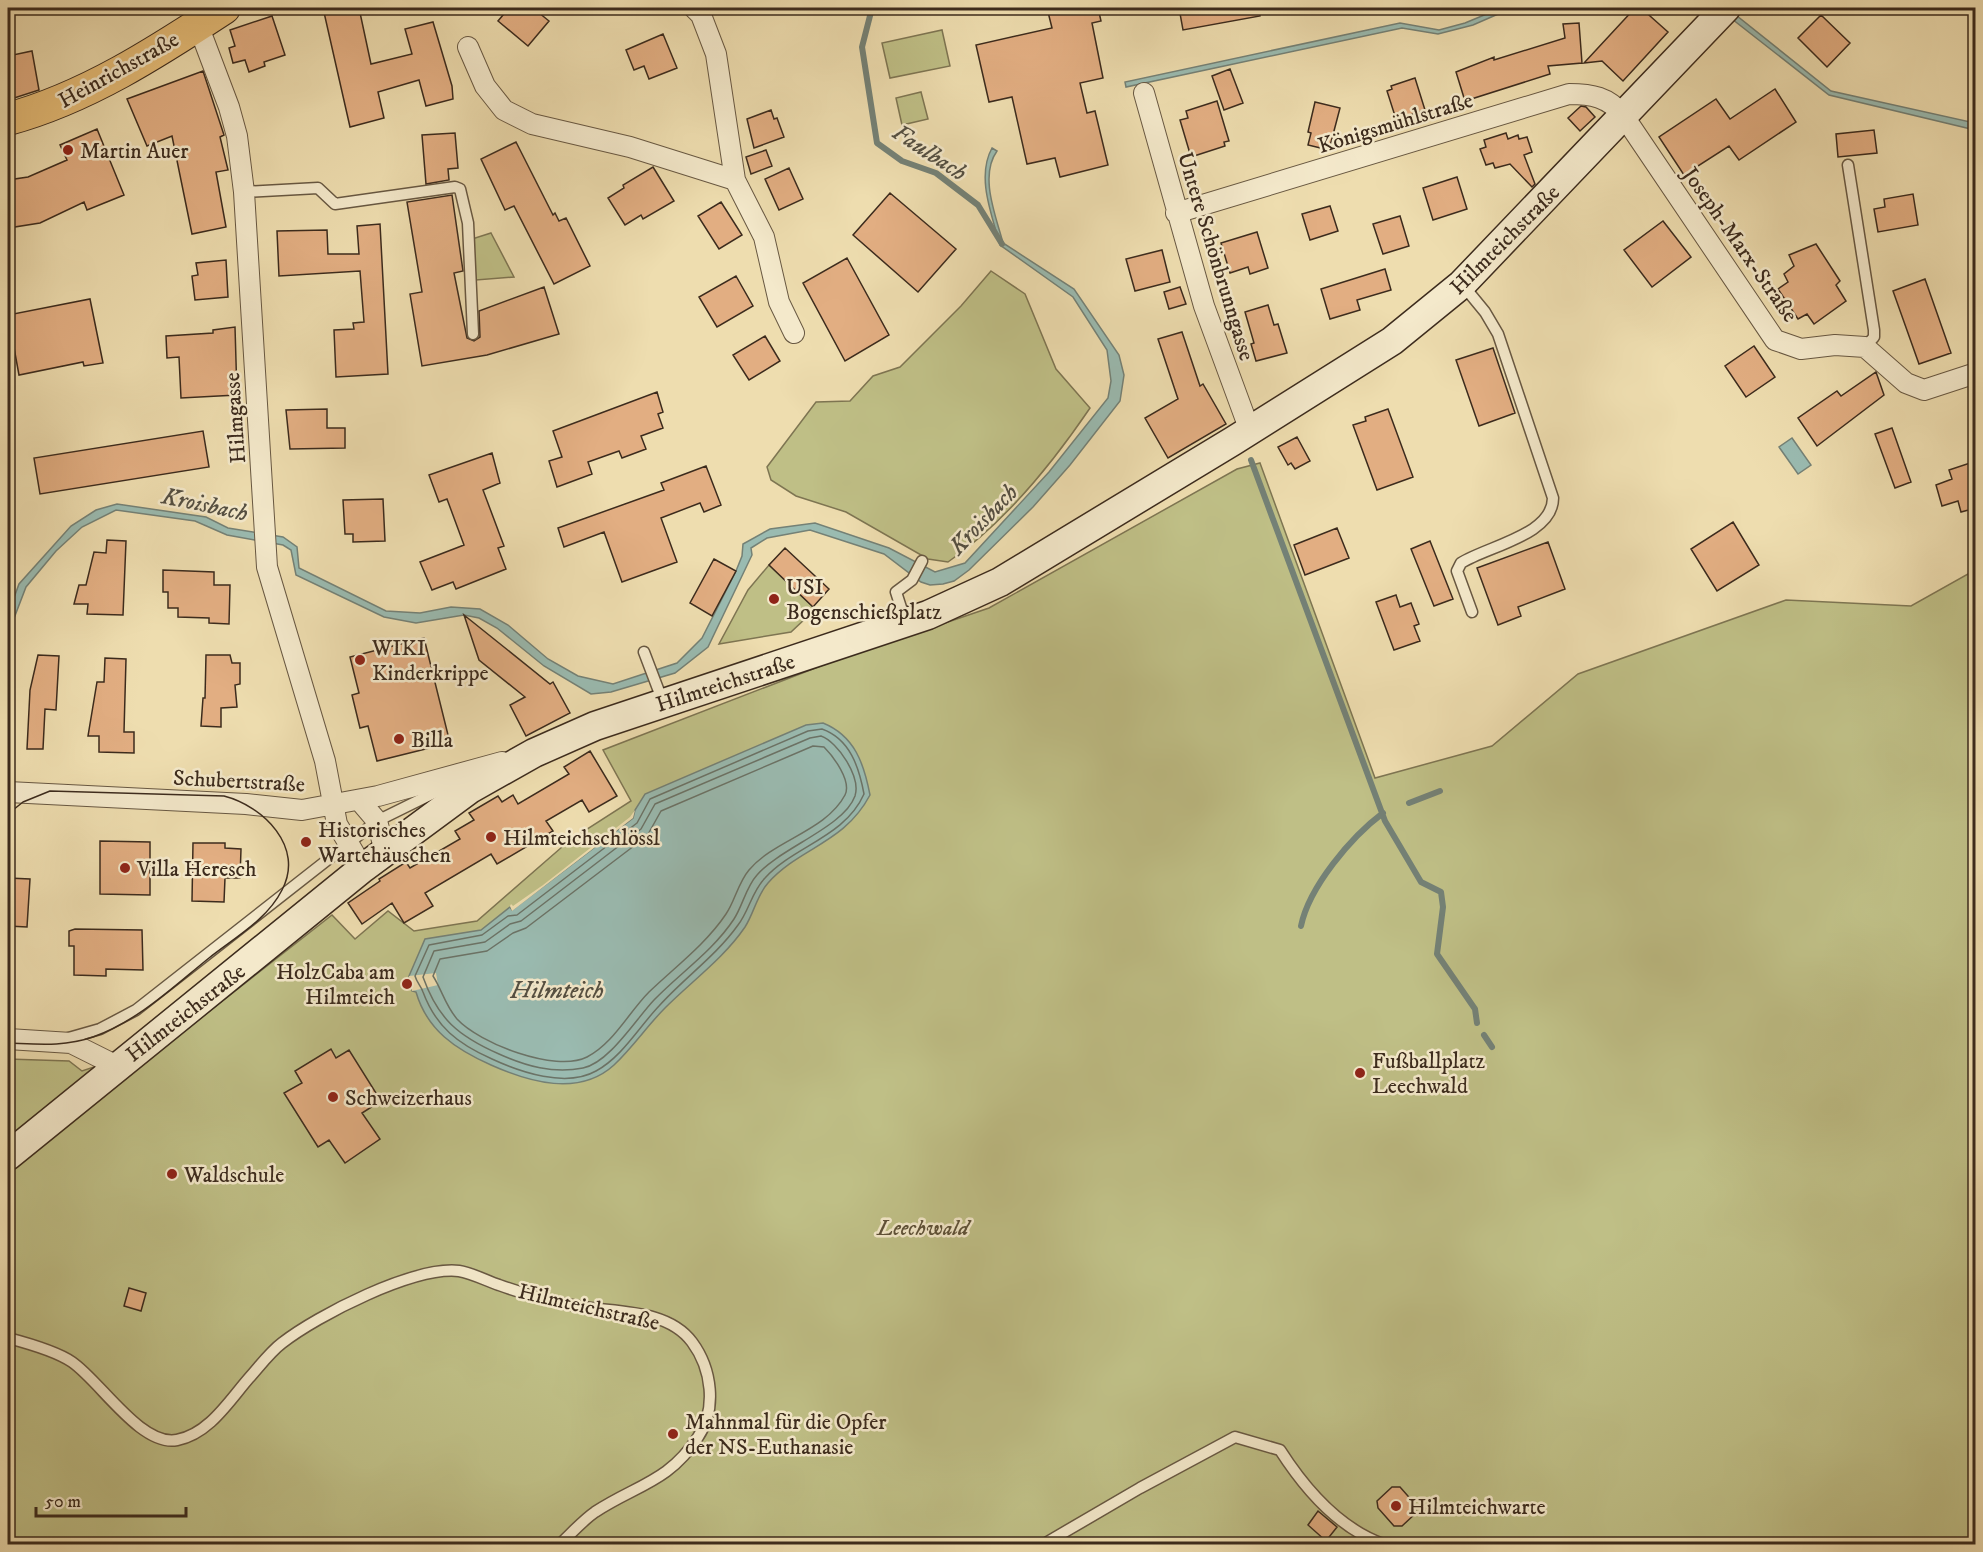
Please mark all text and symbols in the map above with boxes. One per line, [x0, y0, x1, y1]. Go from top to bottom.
street label: Heinrichstraße [54, 26, 184, 115]
street label: Königsmühlstraße [1315, 87, 1476, 160]
water label: Faulbach [886, 118, 973, 188]
place label: Martin Auer [80, 138, 189, 165]
marker: Martin Auer [61, 143, 75, 157]
street label: Untere Schönbrunngasse [1171, 149, 1260, 364]
street label: Joseph-Marx-Straße [1675, 161, 1803, 327]
street label: Hilmteichstraße [1444, 179, 1566, 301]
street label: Hilmgasse [219, 371, 252, 464]
water label: Kroisbach [942, 478, 1025, 562]
water label: Kroisbach [158, 481, 251, 529]
place label: USI Bogenschießplatz [786, 574, 942, 626]
marker: USI Bogenschießplatz [767, 592, 781, 606]
place label: WIKI Kinderkrippe [371, 635, 489, 687]
street label: Hilmteichstraße [653, 648, 798, 719]
marker: WIKI Kinderkrippe [353, 653, 367, 667]
place label: Billa [411, 727, 454, 754]
marker: Billa [392, 732, 406, 746]
street label: Schubertstraße [172, 765, 306, 798]
place label: Historisches Wartehäuschen [317, 817, 451, 869]
place label: Hilmteichschlössl [503, 825, 660, 852]
marker: Hilmteichschlössl [484, 830, 498, 844]
marker: Historisches Wartehäuschen [299, 835, 313, 849]
place label: Villa Heresch [136, 856, 257, 883]
marker: Villa Heresch [118, 861, 132, 875]
street label: Hilmteichstraße [121, 958, 251, 1068]
place label: HolzCaba am Hilmteich [276, 959, 395, 1011]
water label: Hilmteich [509, 976, 604, 1006]
marker: HolzCaba am Hilmteich [400, 977, 414, 991]
place label: Fußballplatz Leechwald [1372, 1048, 1486, 1100]
marker: Fußballplatz Leechwald [1353, 1066, 1367, 1080]
place label: Schweizerhaus [345, 1085, 472, 1112]
marker: Schweizerhaus [326, 1090, 340, 1104]
place label: Waldschule [183, 1162, 284, 1189]
marker: Waldschule [165, 1167, 179, 1181]
park label: Leechwald [875, 1215, 972, 1242]
street label: Hilmteichstraße [515, 1278, 662, 1337]
place label: Mahnmal für die Opfer der NS-Euthanasie [685, 1409, 887, 1461]
marker: Mahnmal für die Opfer der NS-Euthanasie [666, 1427, 680, 1441]
scale bar [36, 1480, 186, 1518]
text: 50 m [45, 1491, 81, 1513]
place label: Hilmteichwarte [1408, 1494, 1546, 1521]
marker: Hilmteichwarte [1389, 1499, 1403, 1513]

